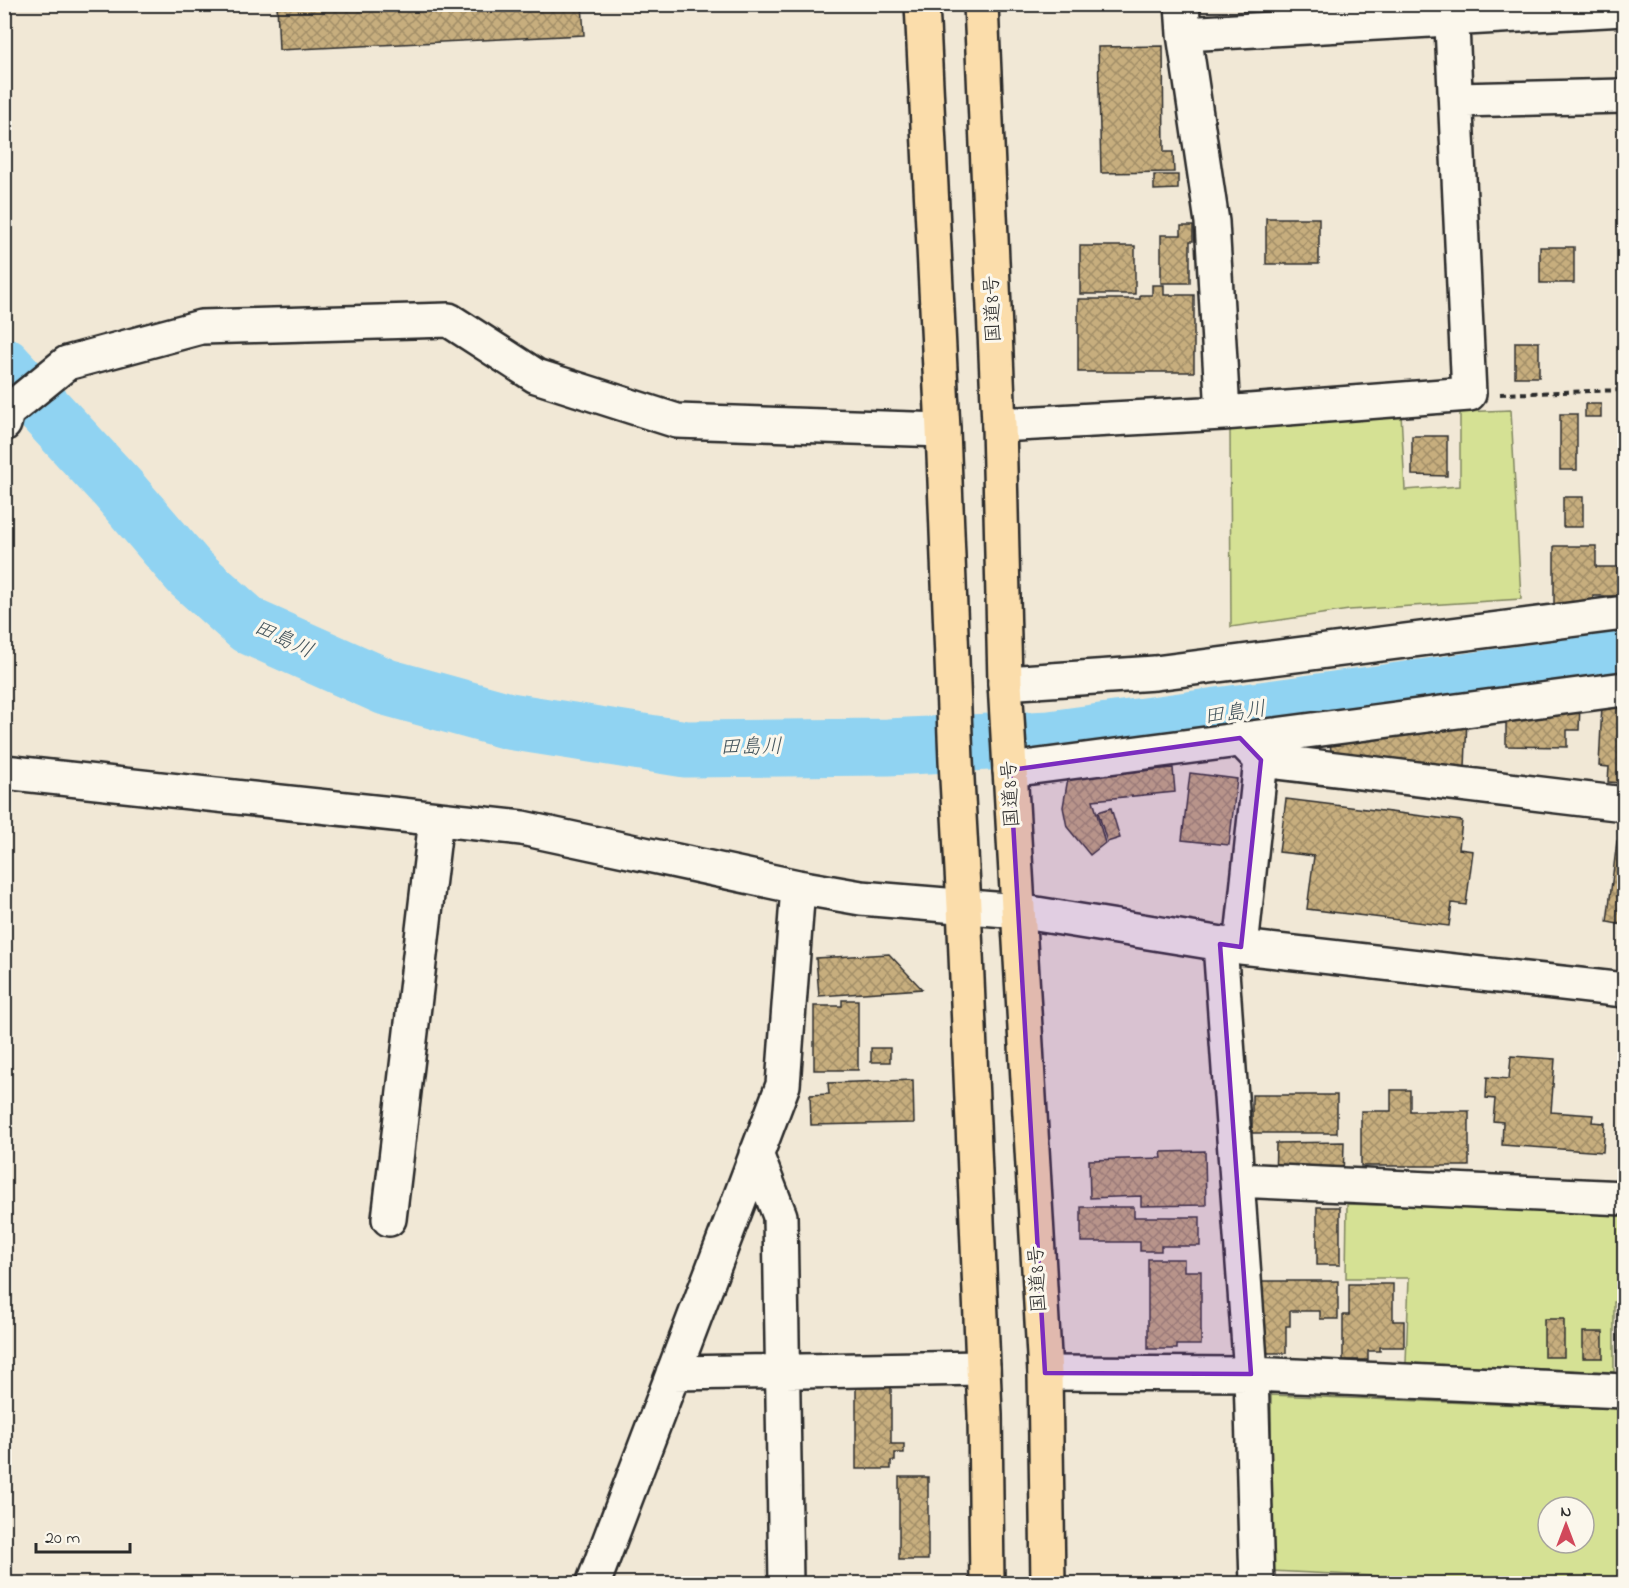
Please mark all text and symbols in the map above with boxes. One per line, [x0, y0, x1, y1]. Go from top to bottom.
street label: 国道8号 [978, 275, 1010, 343]
water label: 田島川 [248, 613, 318, 667]
water label: 田島川 [1202, 695, 1268, 733]
water label: 田島川 [719, 732, 783, 764]
street label: 国道8号 [996, 760, 1028, 828]
street label: 国道8号 [1023, 1245, 1055, 1313]
north arrow [1536, 1495, 1596, 1555]
text: N [1561, 1500, 1572, 1524]
scale bar [36, 1516, 130, 1554]
text: 20 m [45, 1526, 80, 1552]

